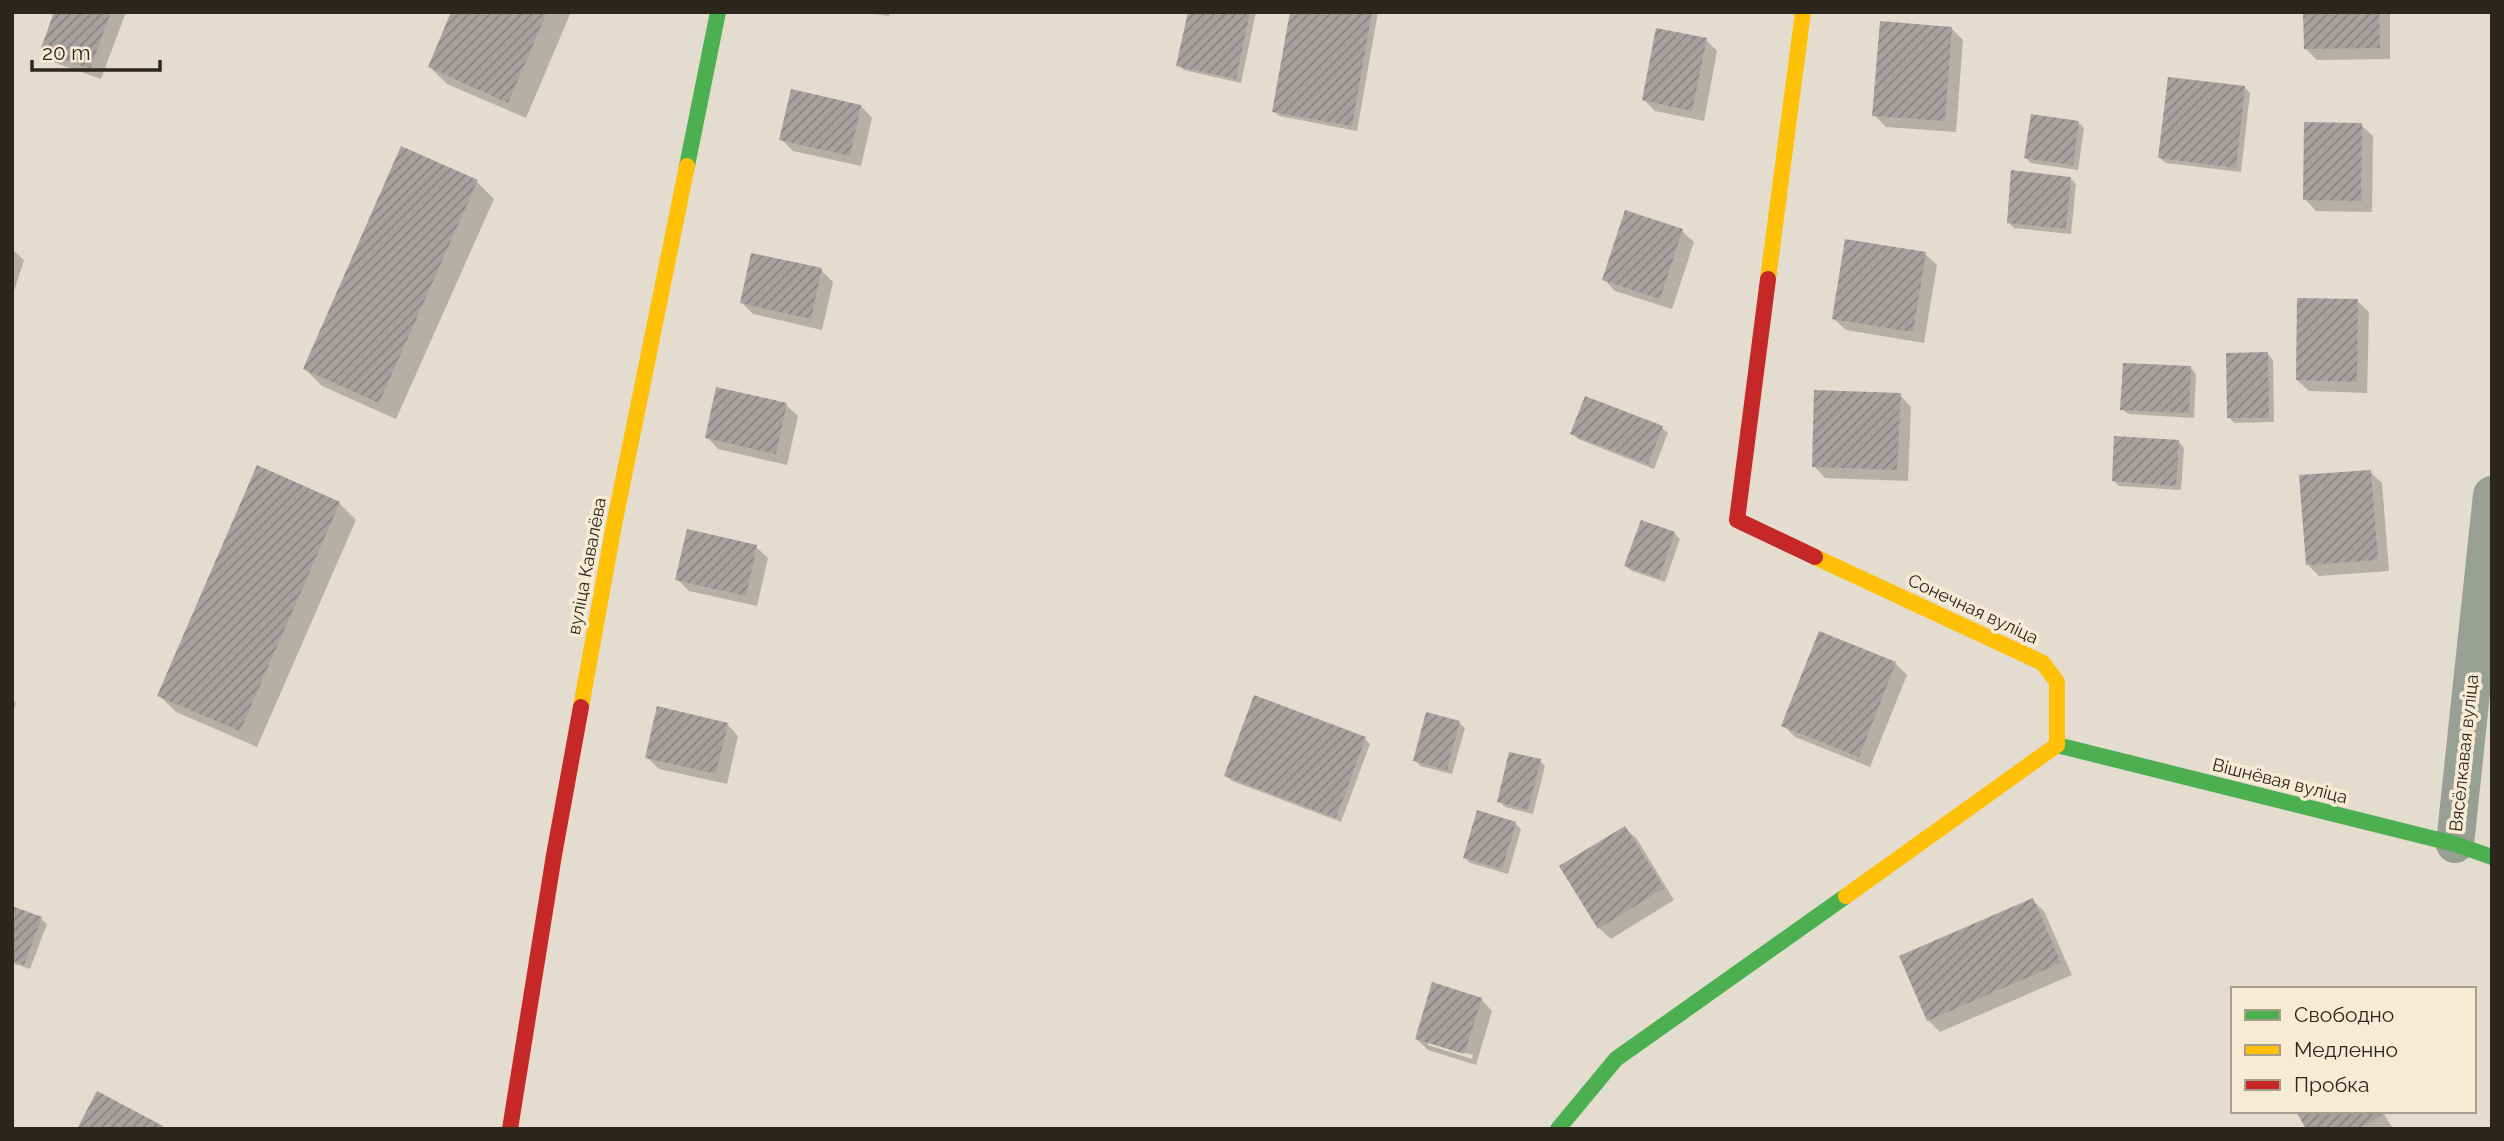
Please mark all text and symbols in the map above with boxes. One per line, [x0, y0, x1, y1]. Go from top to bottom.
scale bar [32, 28, 159, 72]
text: 20 m [42, 40, 90, 65]
street label: вуліца Кавалёва [563, 496, 610, 636]
street label: Сонечная вуліца [1905, 569, 2042, 648]
street label: Вясёлкавая вуліца [2445, 673, 2482, 833]
street label: Вішнёвая вуліца [2210, 754, 2350, 807]
legend [2231, 987, 2476, 1113]
text: Свободно [2294, 1002, 2394, 1027]
text: Медленно [2294, 1037, 2398, 1062]
text: Пробка [2294, 1072, 2370, 1097]

